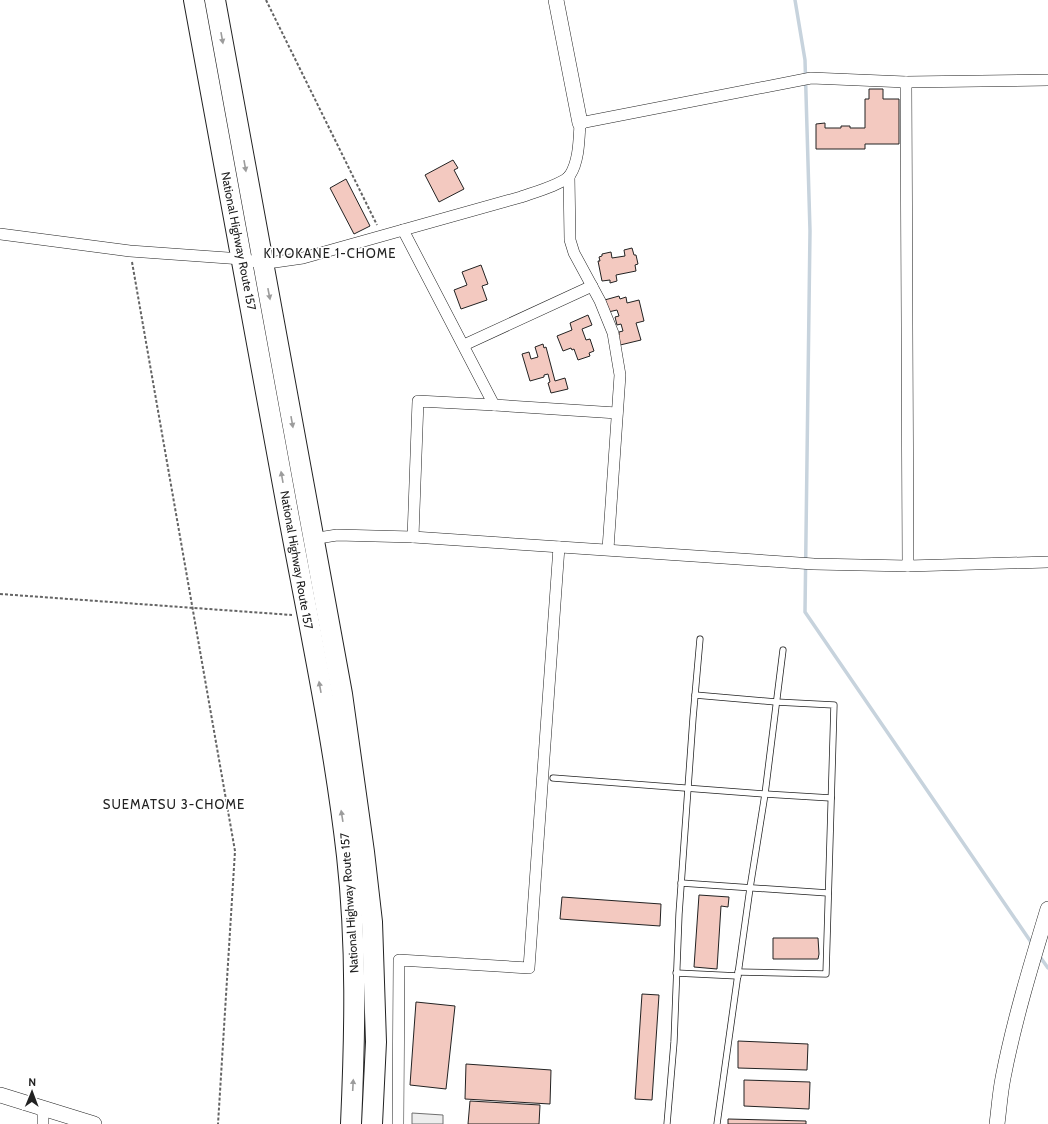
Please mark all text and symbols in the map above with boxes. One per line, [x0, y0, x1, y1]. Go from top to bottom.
one-way arrow [219, 32, 225, 44]
one-way arrow [242, 160, 248, 172]
street label: National Highway Route 157 [218, 171, 260, 311]
district label: KIYOKANE 1-CHOME [264, 245, 396, 261]
one-way arrow [266, 288, 272, 300]
one-way arrow [289, 416, 295, 428]
one-way arrow [279, 471, 285, 483]
street label: National Highway Route 157 [277, 489, 317, 631]
one-way arrow [317, 681, 323, 694]
district label: SUEMATSU 3-CHOME [103, 796, 245, 812]
one-way arrow [339, 810, 345, 822]
street label: National Highway Route 157 [337, 832, 361, 974]
north arrow [12, 1072, 52, 1112]
text: N [28, 1075, 36, 1089]
one-way arrow [350, 1078, 356, 1091]

